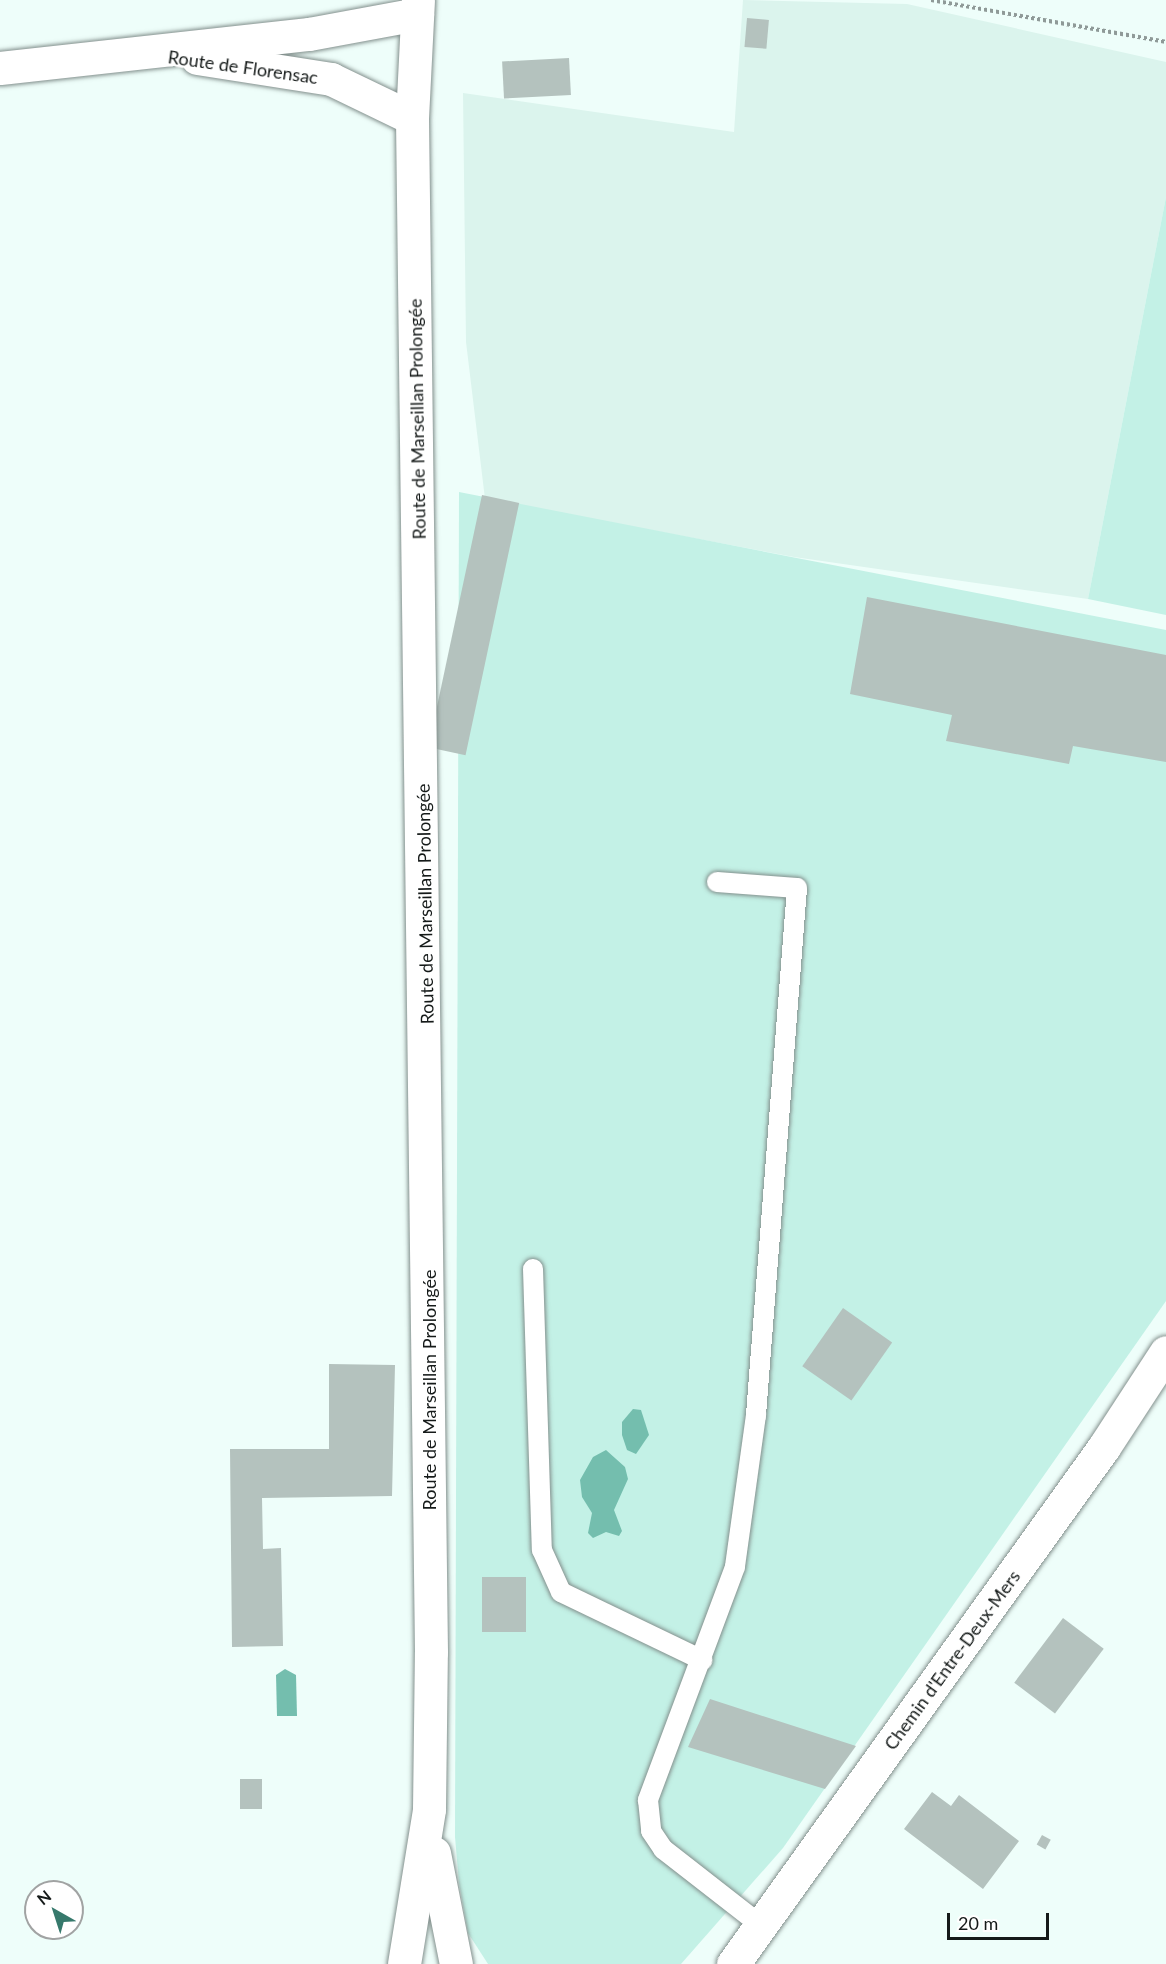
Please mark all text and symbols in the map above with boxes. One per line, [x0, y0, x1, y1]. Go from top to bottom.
street label: Route de Florensac [167, 46, 319, 88]
street label: Route de Marseillan Prolongée [404, 298, 430, 540]
street label: Route de Marseillan Prolongée [412, 783, 438, 1025]
street label: Route de Marseillan Prolongée [418, 1270, 440, 1510]
street label: Chemin d'Entre-Deux-Mers [880, 1566, 1024, 1754]
north arrow [24, 1880, 84, 1940]
text: N [33, 1886, 54, 1908]
scale bar [950, 1901, 1052, 1939]
text: 20 m [958, 1912, 998, 1934]

